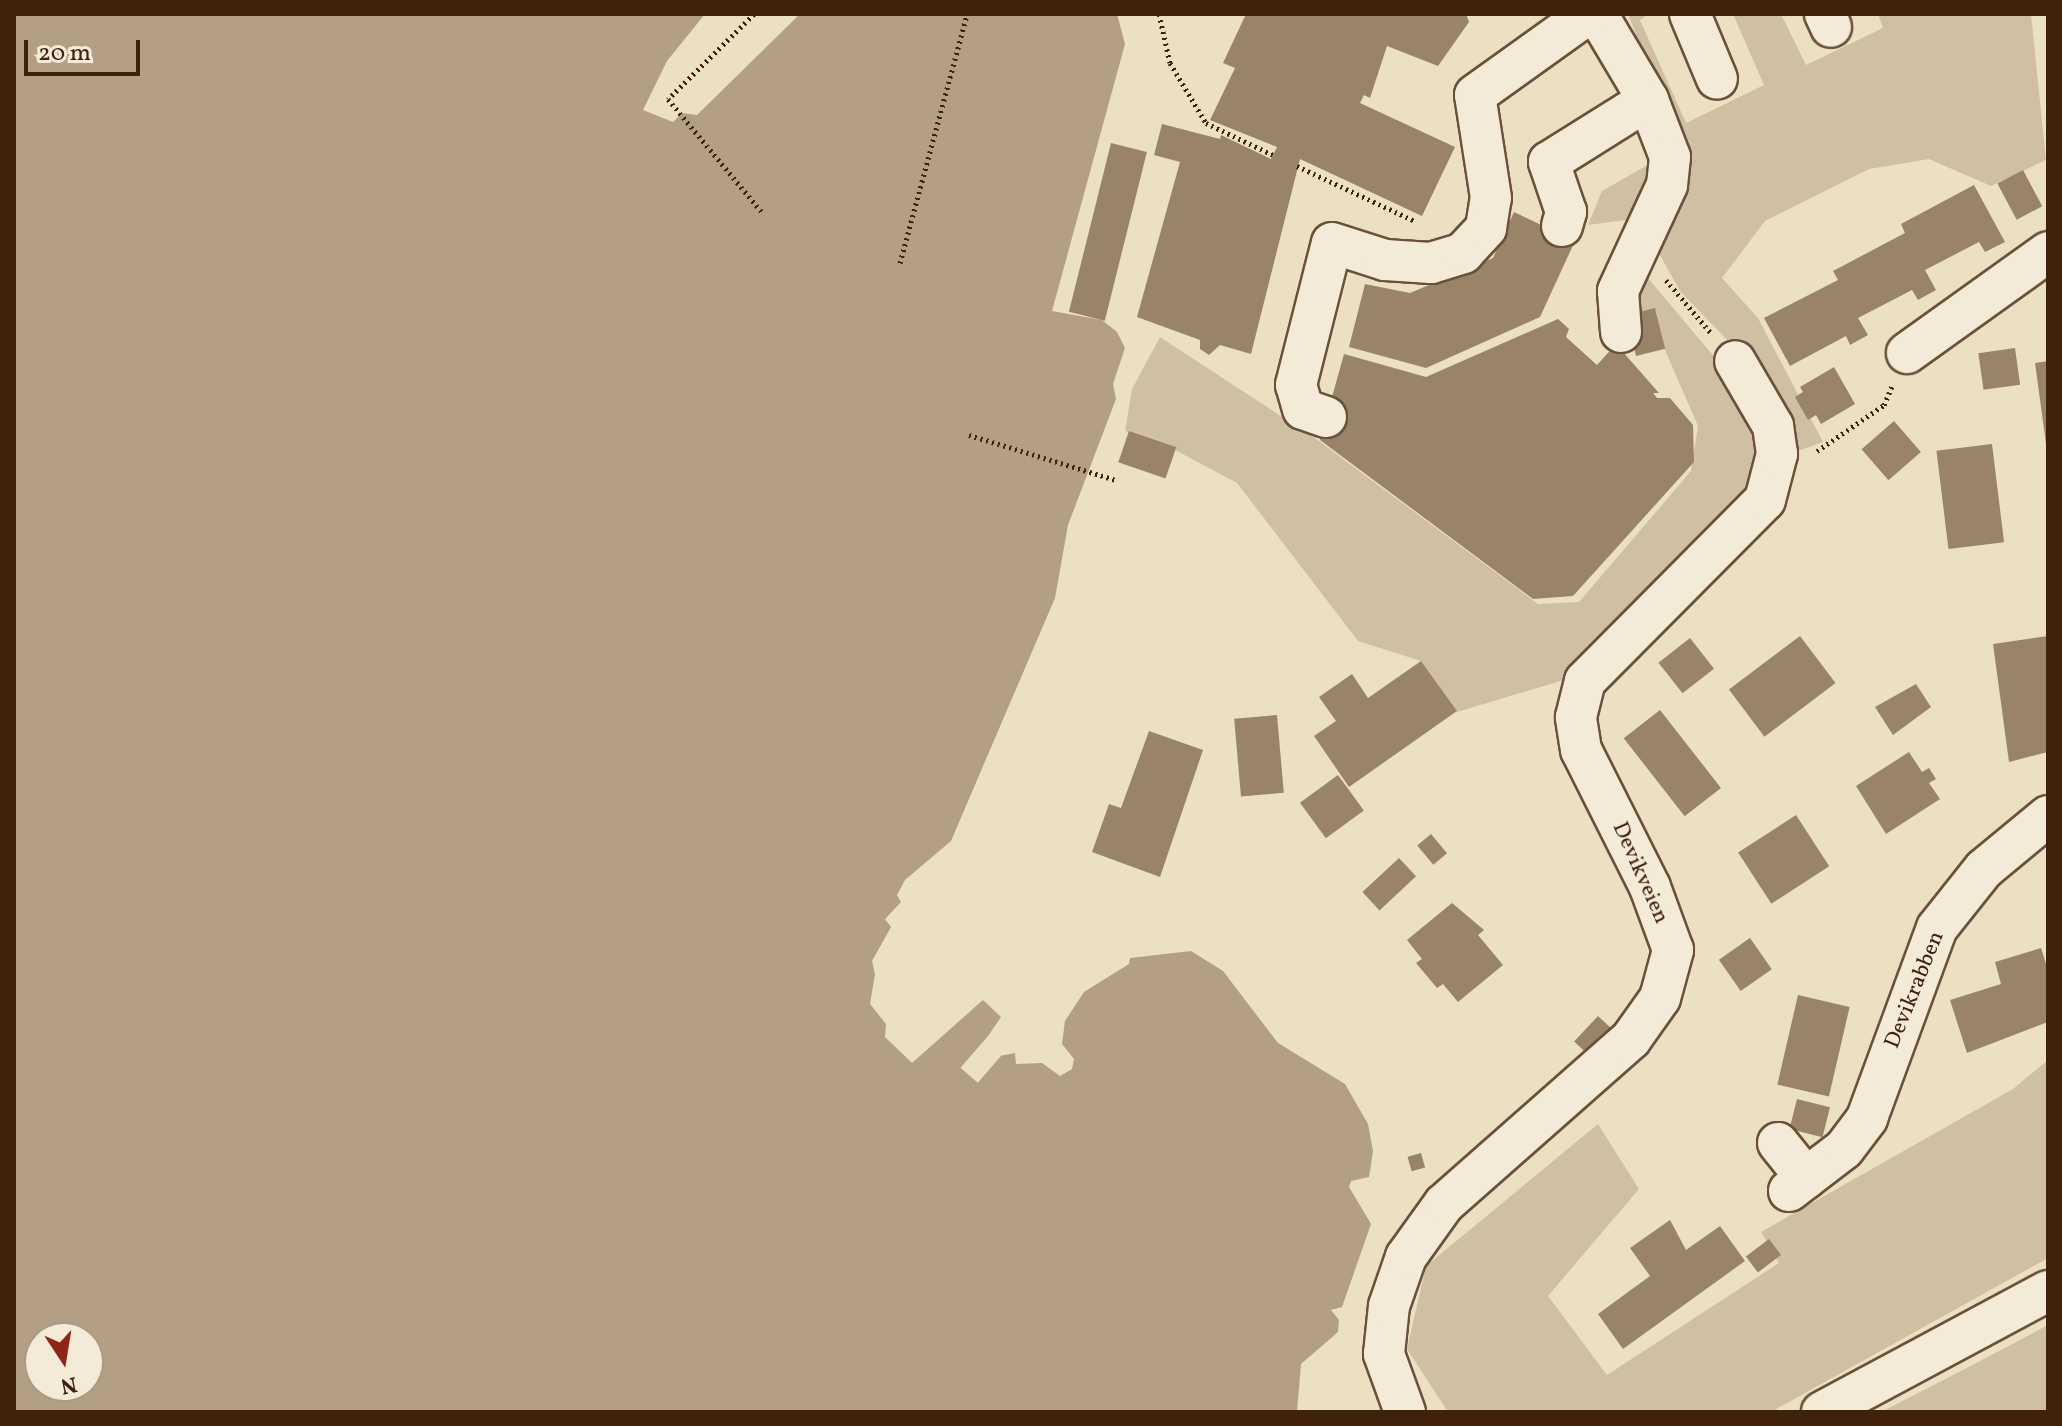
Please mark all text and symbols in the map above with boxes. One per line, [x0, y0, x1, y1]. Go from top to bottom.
scale bar [28, 24, 144, 74]
text: 20 m [38, 37, 91, 71]
street label: Devikveien [1606, 818, 1674, 928]
street label: Devikrabben [1880, 928, 1950, 1052]
north arrow [24, 1322, 104, 1402]
text: N [58, 1367, 80, 1401]

